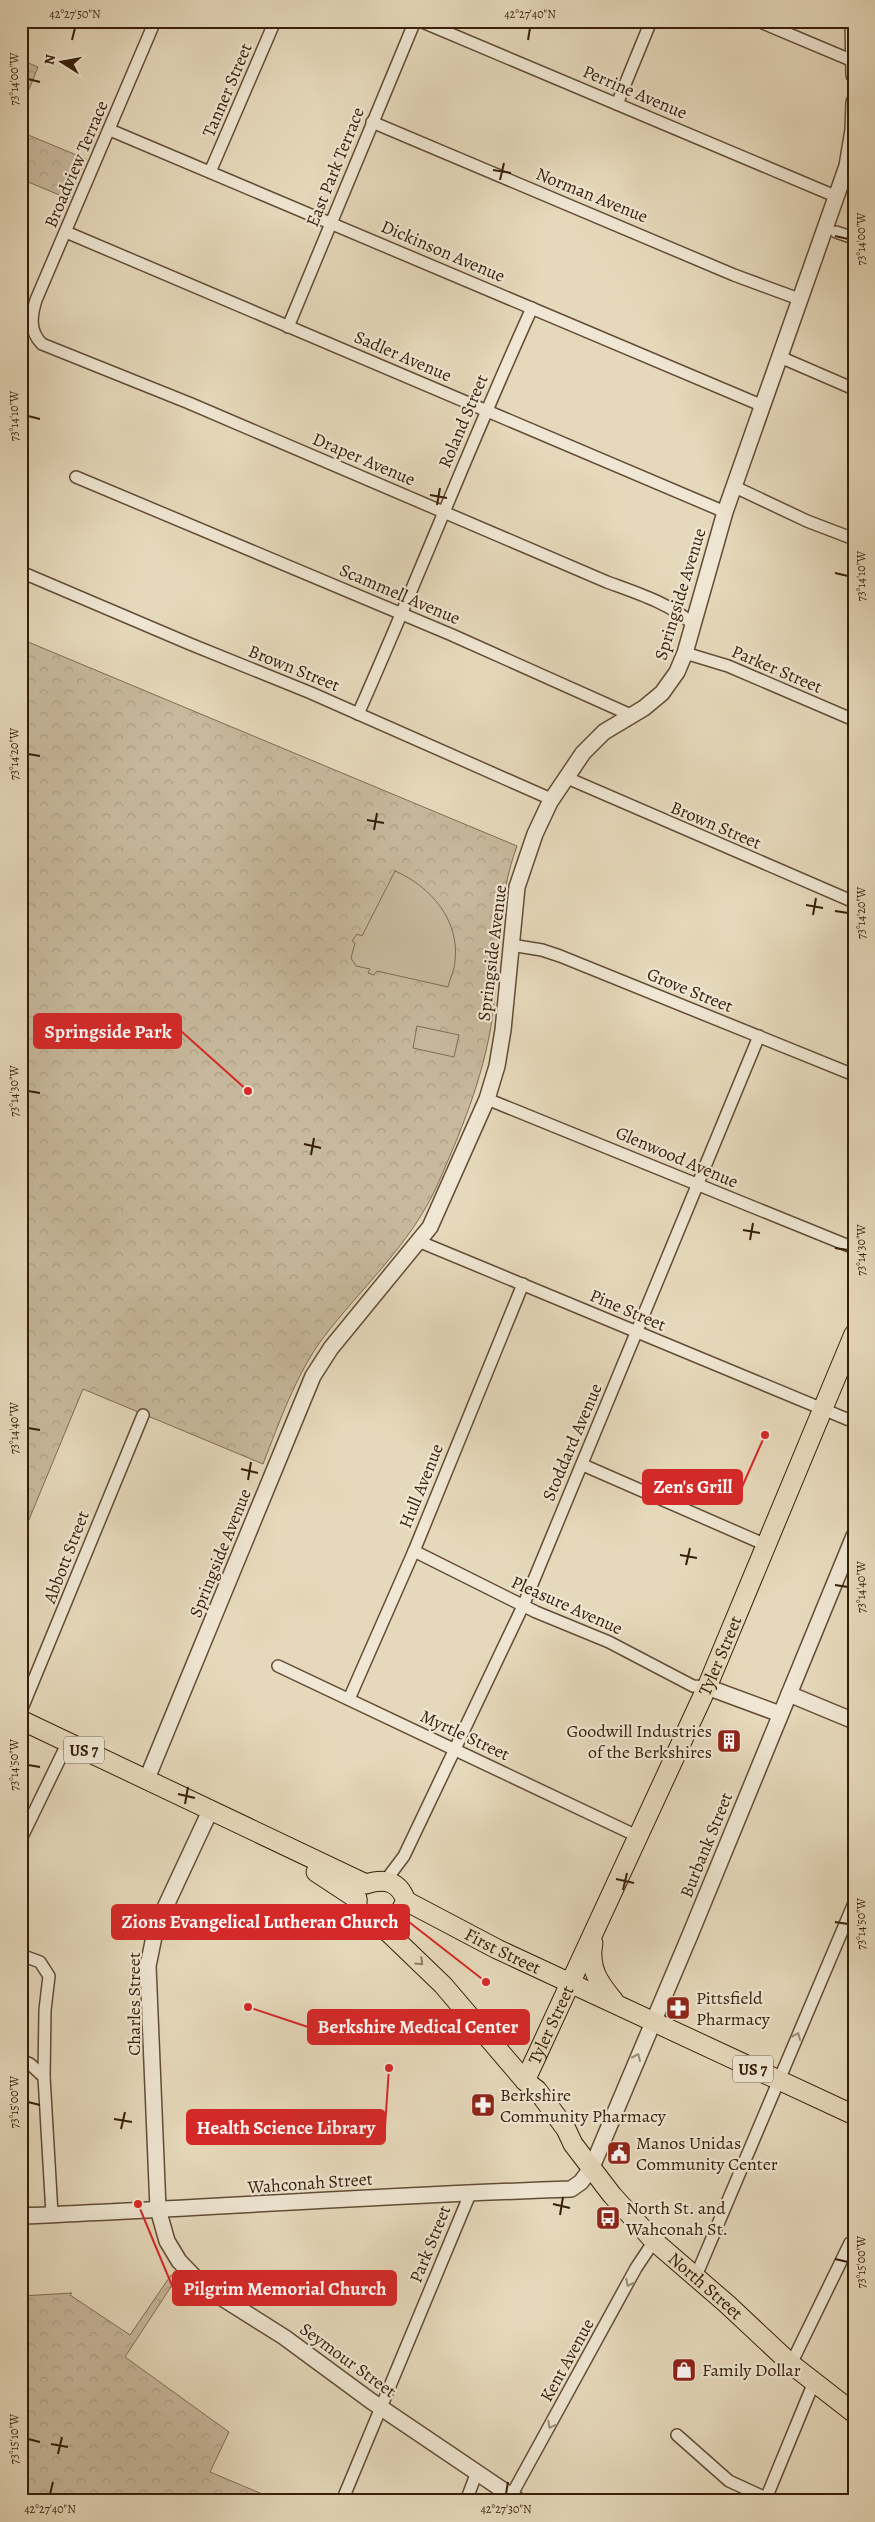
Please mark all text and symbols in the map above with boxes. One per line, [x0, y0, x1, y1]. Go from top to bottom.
text: 42°27'50"N [49, 6, 101, 22]
text: 42°27'40"N [504, 6, 556, 22]
north arrow [38, 38, 88, 88]
street label: Tanner Street [196, 39, 258, 141]
text: 73°14'00"W [6, 52, 22, 105]
text: N [39, 53, 60, 66]
street label: Perrine Avenue [579, 59, 691, 125]
street label: Broadview Terrace [38, 97, 114, 231]
street label: East Park Terrace [300, 104, 370, 230]
street label: Norman Avenue [532, 162, 652, 228]
text: 73°14'00"W [853, 212, 869, 265]
street label: Dickinson Avenue [377, 214, 509, 288]
street label: Sadler Avenue [351, 325, 455, 387]
street label: Roland Street [433, 370, 494, 472]
text: 73°14'10"W [6, 390, 22, 441]
street label: Draper Avenue [309, 427, 419, 491]
street label: Springside Avenue [648, 525, 712, 663]
text: 73°14'10"W [853, 550, 869, 601]
street label: Scammell Avenue [336, 558, 464, 630]
street label: Brown Street [245, 639, 343, 697]
street label: Parker Street [728, 639, 826, 699]
text: 73°14'20"W [6, 727, 22, 780]
street label: Brown Street [667, 795, 765, 855]
street label: Springside Avenue [472, 883, 512, 1023]
text: 73°14'20"W [853, 886, 869, 939]
street label: Grove Street [643, 962, 737, 1018]
callout: Springside Park [34, 1014, 181, 1048]
text: Springside Park [45, 1019, 172, 1045]
text: 73°14'30"W [6, 1064, 22, 1117]
street label: Glenwood Avenue [612, 1120, 742, 1194]
text: 73°14'30"W [853, 1223, 869, 1276]
street label: Pine Street [586, 1283, 670, 1337]
street label: Stoddard Avenue [536, 1379, 608, 1505]
text: 73°14'40"W [6, 1401, 22, 1454]
street label: Hull Avenue [393, 1440, 449, 1532]
callout: Zen's Grill [643, 1470, 742, 1504]
text: Zen's Grill [654, 1474, 732, 1500]
street label: Springside Avenue [183, 1485, 257, 1621]
street label: Abbott Street [37, 1507, 95, 1608]
text: 73°14'40"W [853, 1560, 869, 1613]
street label: Pleasure Avenue [507, 1570, 627, 1640]
street label: Tyler Street [693, 1612, 747, 1699]
street label: Myrtle Street [416, 1704, 514, 1766]
place label: Goodwill Industries of the Berkshires [567, 1719, 712, 1764]
building icon: Goodwill Industries of the Berkshires [716, 1728, 742, 1754]
road number: US 7 [64, 1736, 104, 1764]
text: 73°14'50"W [6, 1738, 22, 1791]
street label: Burbank Street [674, 1789, 738, 1901]
text: 73°14'50"W [853, 1897, 869, 1950]
callout: Zions Evangelical Lutheran Church [112, 1905, 409, 1939]
text: Zions Evangelical Lutheran Church [122, 1909, 398, 1935]
street label: First Street [461, 1922, 545, 1980]
street label: Charles Street [122, 1952, 146, 2056]
one-way arrow [414, 1956, 423, 1965]
street label: Tyler Street [522, 1981, 580, 2068]
place label: Pittsfield Pharmacy [696, 1986, 771, 2031]
pharmacy icon: Pittsfield Pharmacy [665, 1995, 691, 2021]
callout: Berkshire Medical Center [308, 2010, 529, 2044]
text: Berkshire Medical Center [318, 2014, 519, 2040]
one-way arrow [791, 2032, 802, 2041]
one-way arrow [631, 2053, 642, 2062]
road number: US 7 [733, 2056, 773, 2082]
text: 73°15'00"W [6, 2075, 22, 2128]
place label: Berkshire Community Pharmacy [500, 2083, 667, 2128]
pharmacy icon: Berkshire Community Pharmacy [470, 2092, 496, 2118]
callout: Health Science Library [187, 2110, 385, 2144]
text: Health Science Library [197, 2115, 377, 2141]
place label: Manos Unidas Community Center [636, 2131, 778, 2176]
public building icon: Manos Unidas Community Center [606, 2140, 632, 2166]
street label: Wahconah Street [246, 2167, 373, 2199]
place label: North St. and Wahconah St. [625, 2196, 728, 2241]
street label: Park Street [404, 2202, 456, 2286]
bus stop icon: North St. and Wahconah St. [595, 2205, 621, 2231]
text: 73°15'00"W [853, 2235, 869, 2288]
street label: North Street [663, 2247, 748, 2325]
callout: Pilgrim Memorial Church [173, 2271, 396, 2305]
text: Pilgrim Memorial Church [183, 2276, 387, 2302]
one-way arrow [625, 2278, 635, 2287]
street label: Kent Avenue [534, 2314, 600, 2406]
street label: Seymour Street [295, 2317, 401, 2403]
shop icon: Family Dollar [671, 2357, 697, 2383]
place label: Family Dollar [702, 2358, 801, 2382]
text: 73°15'10"W [6, 2413, 22, 2464]
one-way arrow [547, 2420, 557, 2429]
text: 42°27'40"N [24, 2501, 76, 2517]
text: 42°27'30"N [480, 2501, 532, 2517]

